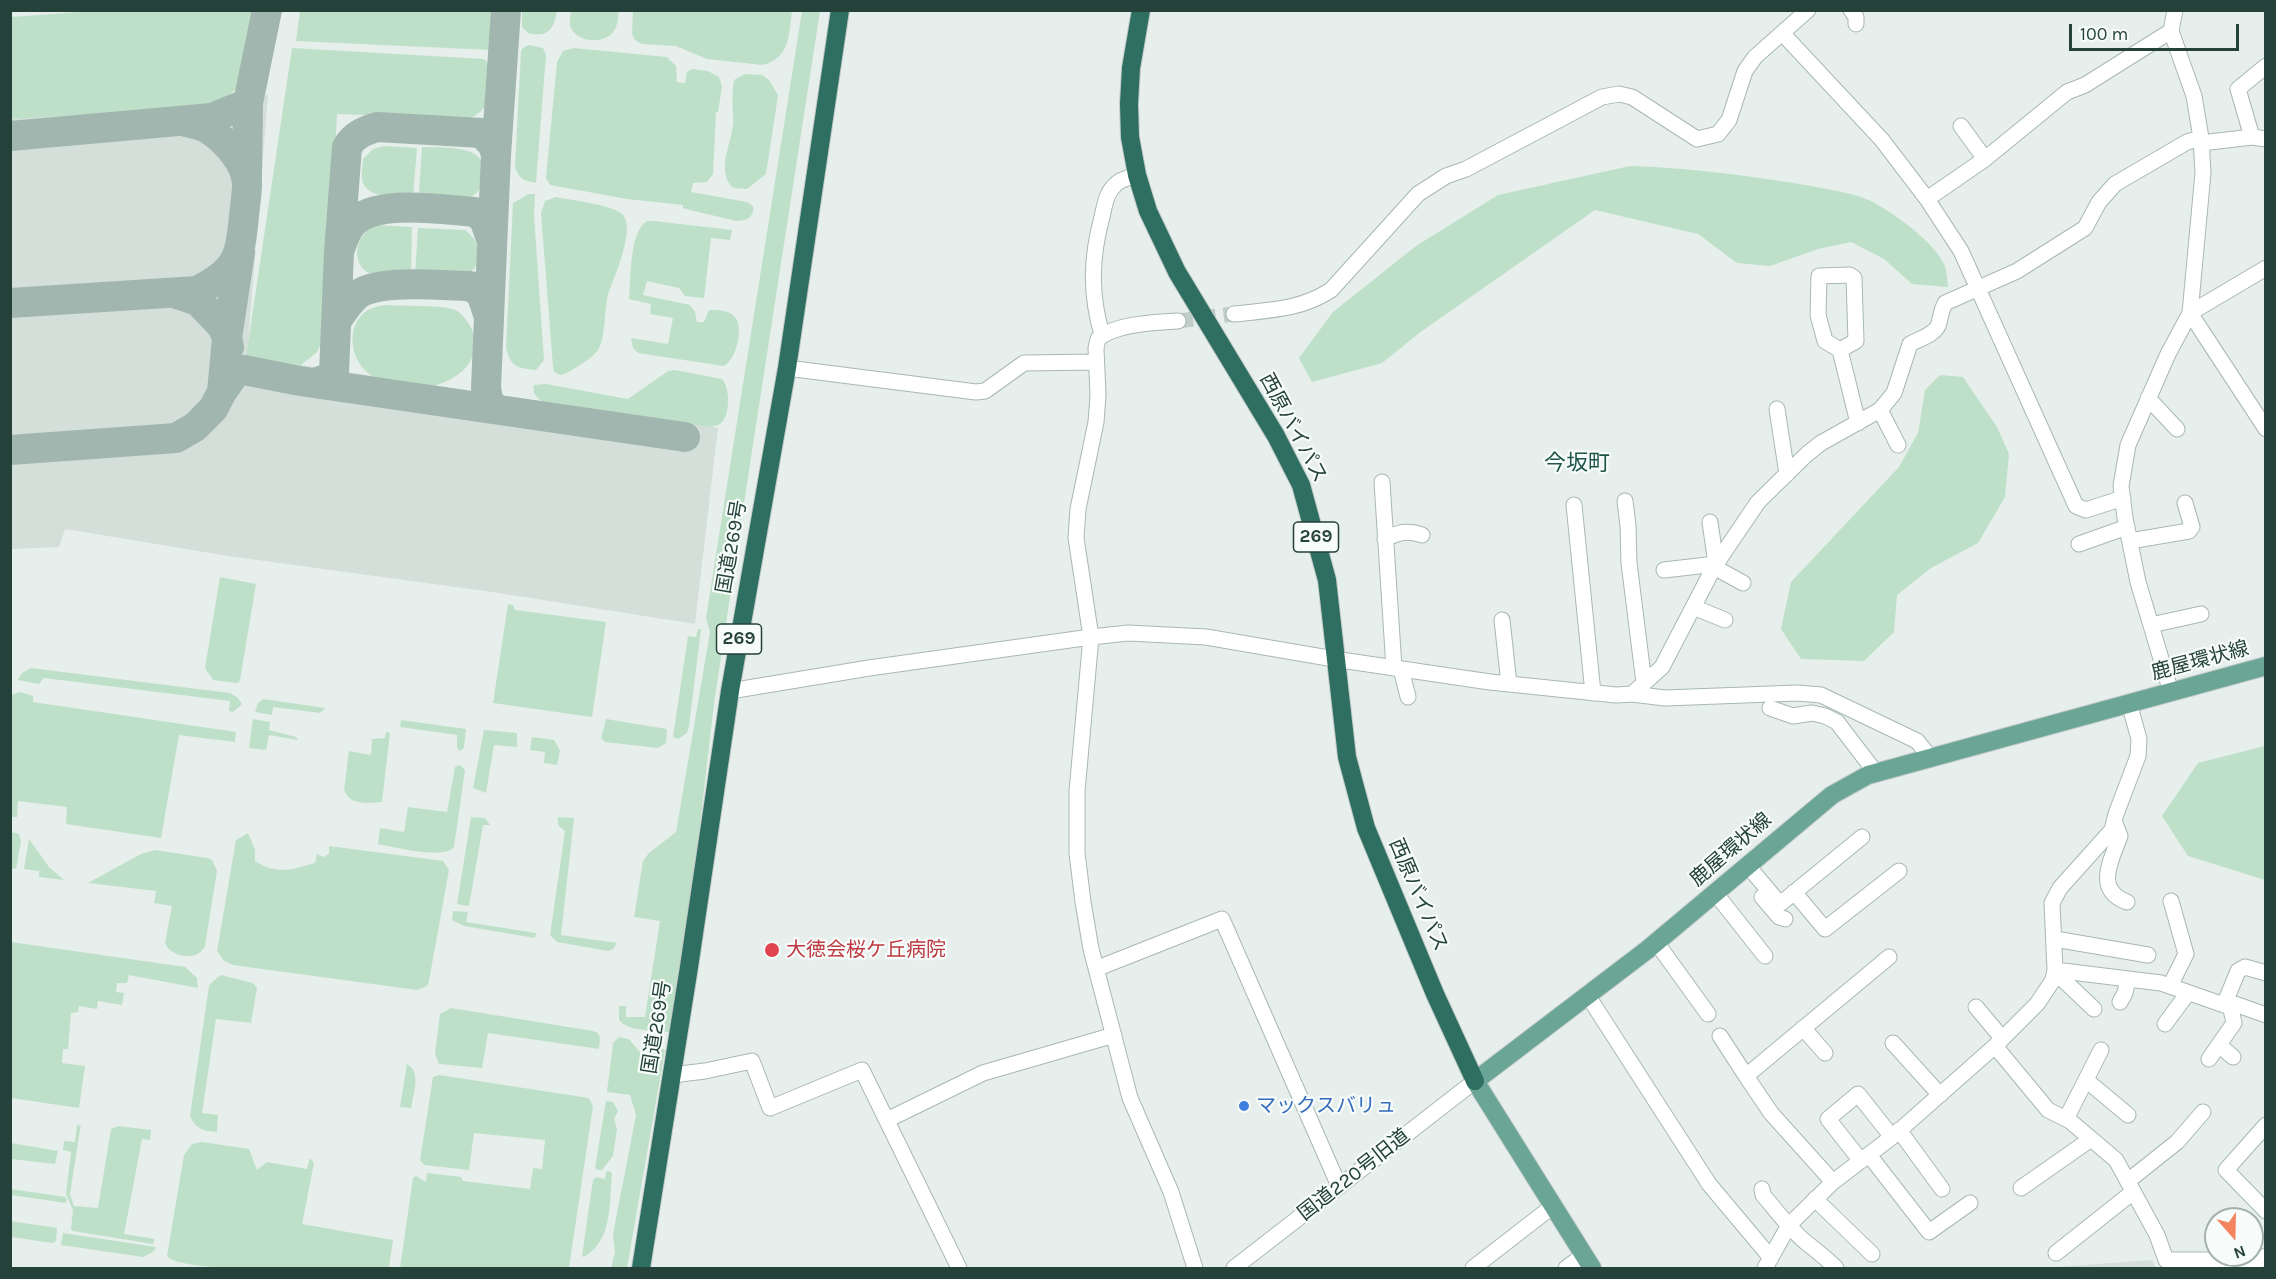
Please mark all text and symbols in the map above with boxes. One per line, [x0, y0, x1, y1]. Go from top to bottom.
scale bar [2072, 12, 2242, 50]
text: 100 m [2080, 23, 2128, 45]
street label: 西原バイパス [1254, 369, 1332, 487]
district label: 今坂町 [1544, 451, 1610, 477]
street label: 国道269号 [712, 498, 752, 596]
road number: 269 [1294, 522, 1338, 552]
road number: 269 [716, 624, 762, 654]
street label: 鹿屋環状線 [2149, 636, 2251, 686]
street label: 鹿屋環状線 [1685, 808, 1777, 892]
street label: 西原バイパス [1384, 835, 1452, 955]
place label: 大徳会桜ケ丘病院 [786, 938, 946, 962]
marker: 大徳会桜ケ丘病院 [763, 941, 781, 959]
street label: 国道269号 [638, 978, 676, 1076]
place label: マックスバリュ [1256, 1094, 1396, 1118]
marker: マックスバリュ [1237, 1099, 1251, 1113]
street label: 国道220号旧道 [1293, 1124, 1415, 1226]
north arrow [2204, 1207, 2264, 1267]
text: N [2231, 1242, 2248, 1263]

